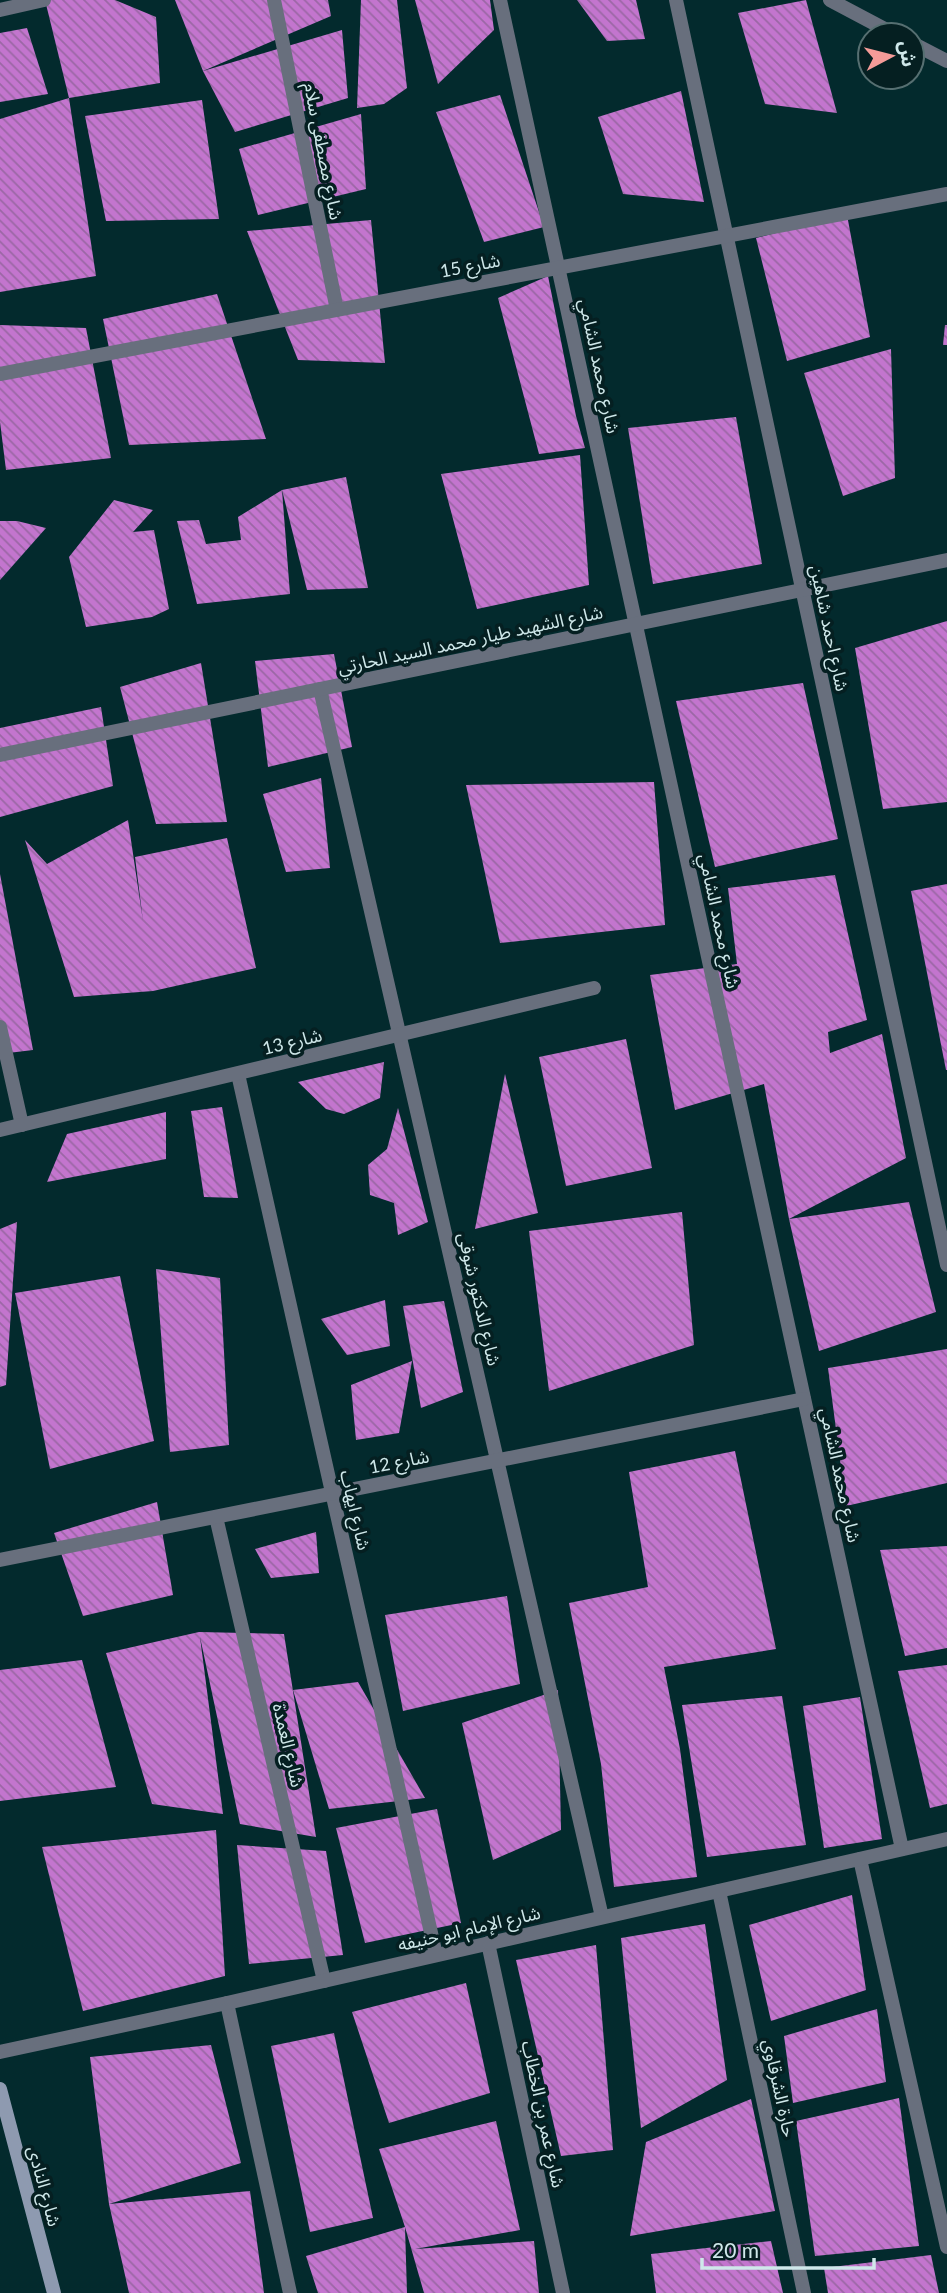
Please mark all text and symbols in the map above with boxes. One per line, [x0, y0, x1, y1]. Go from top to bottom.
north arrow [856, 21, 926, 91]
text: ش [895, 40, 921, 68]
street label: شارع مصطفى سلام [296, 80, 348, 222]
street label: شارع 15 [438, 248, 503, 286]
street label: شارع محمد الشامي [571, 297, 625, 436]
street label: شارع احمد شاهين [802, 563, 854, 694]
street label: شارع الشهيد طيار محمد السيد الحارتي [335, 600, 605, 682]
street label: شارع محمد الشامي [691, 852, 745, 991]
street label: شارع 13 [260, 1023, 325, 1063]
street label: شارع الدكتور شوقى [450, 1230, 506, 1369]
street label: شارع محمد الشامي [812, 1406, 866, 1545]
street label: شارع 12 [367, 1444, 432, 1482]
street label: شارع ايهاب [332, 1468, 376, 1553]
street label: شارع العمدة [265, 1701, 309, 1790]
street label: شارع الإمام ابو حنيفه [395, 1901, 543, 1959]
street label: حارة الشرقاوي [756, 2037, 801, 2140]
street label: شارع عمر بن الخطاب [514, 2038, 570, 2190]
street label: شارع النادى [20, 2143, 66, 2230]
scale bar [702, 2226, 874, 2270]
text: 20 m [712, 2237, 759, 2262]

